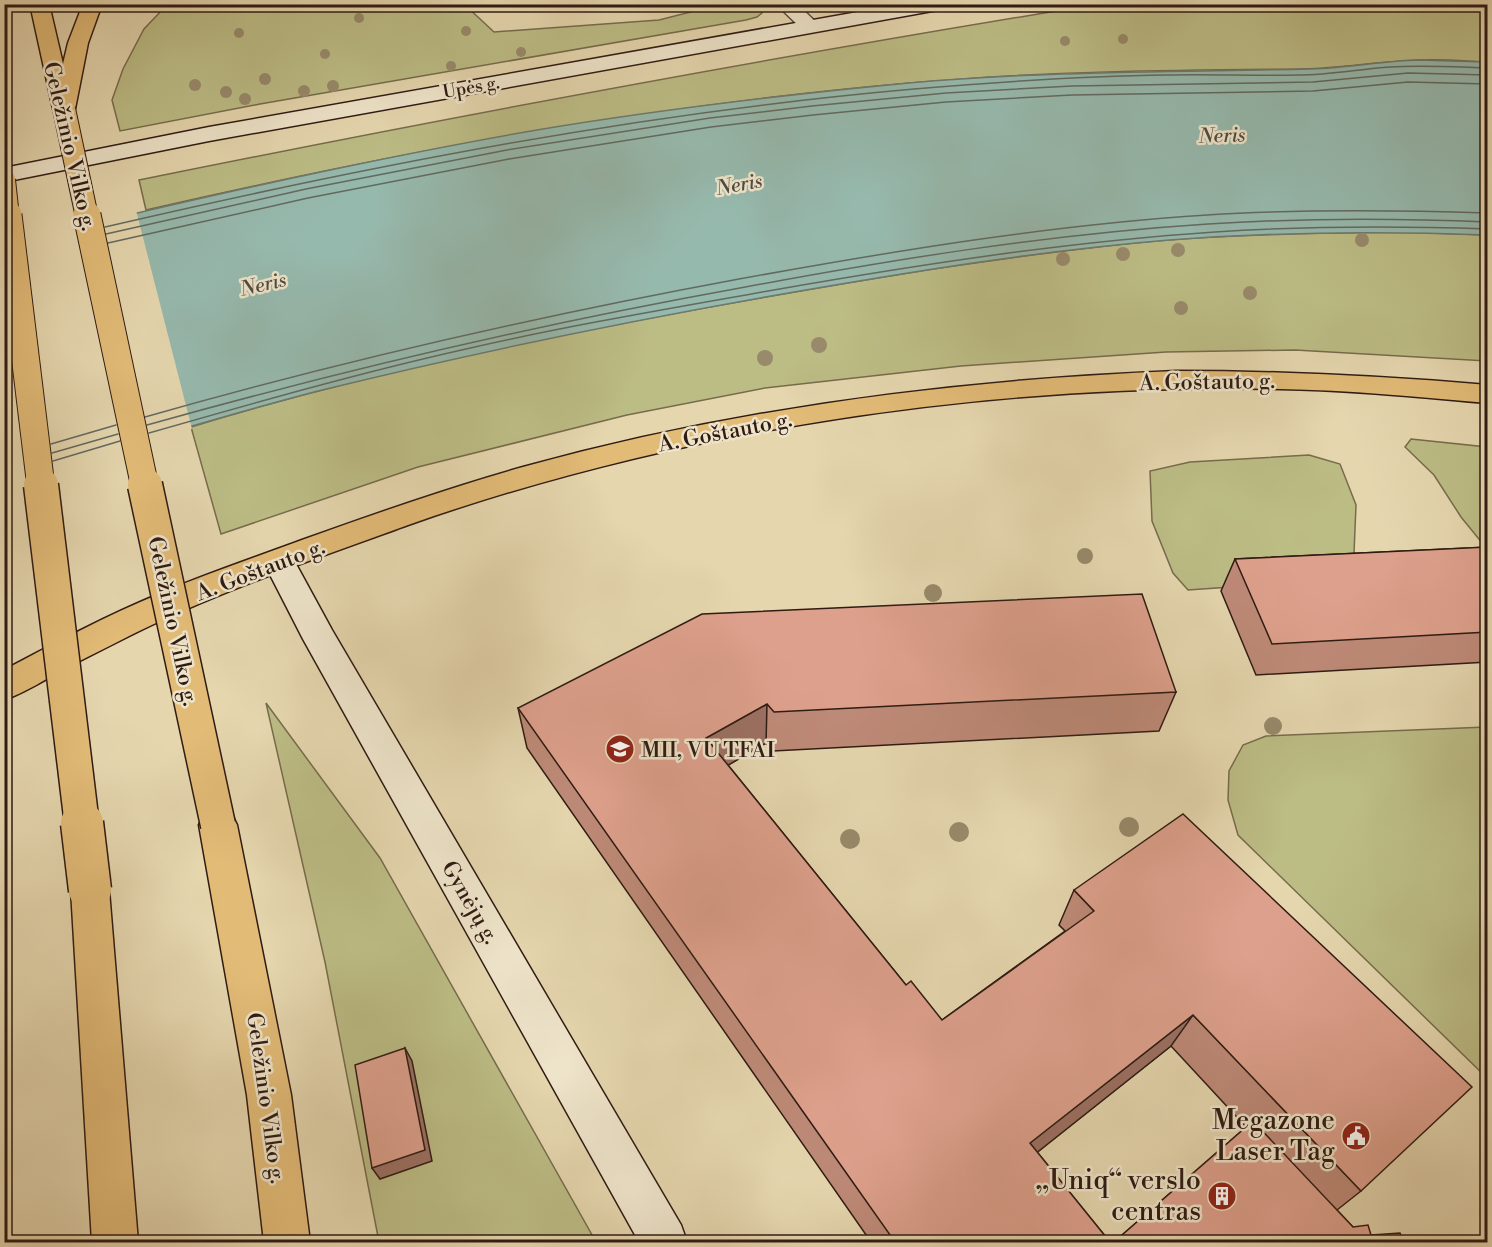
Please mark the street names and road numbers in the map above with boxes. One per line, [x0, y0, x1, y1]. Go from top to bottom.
street label: Geležinio Vilko g. [37, 59, 102, 233]
street label: Upės g. [441, 71, 501, 104]
street label: A. Goštauto g. [1138, 368, 1275, 397]
street label: A. Goštauto g. [655, 406, 795, 459]
street label: A. Goštauto g. [191, 533, 329, 608]
street label: Geležinio Vilko g. [141, 534, 204, 709]
street label: Gynėjų g. [435, 856, 504, 949]
street label: Geležinio Vilko g. [240, 1011, 291, 1186]

